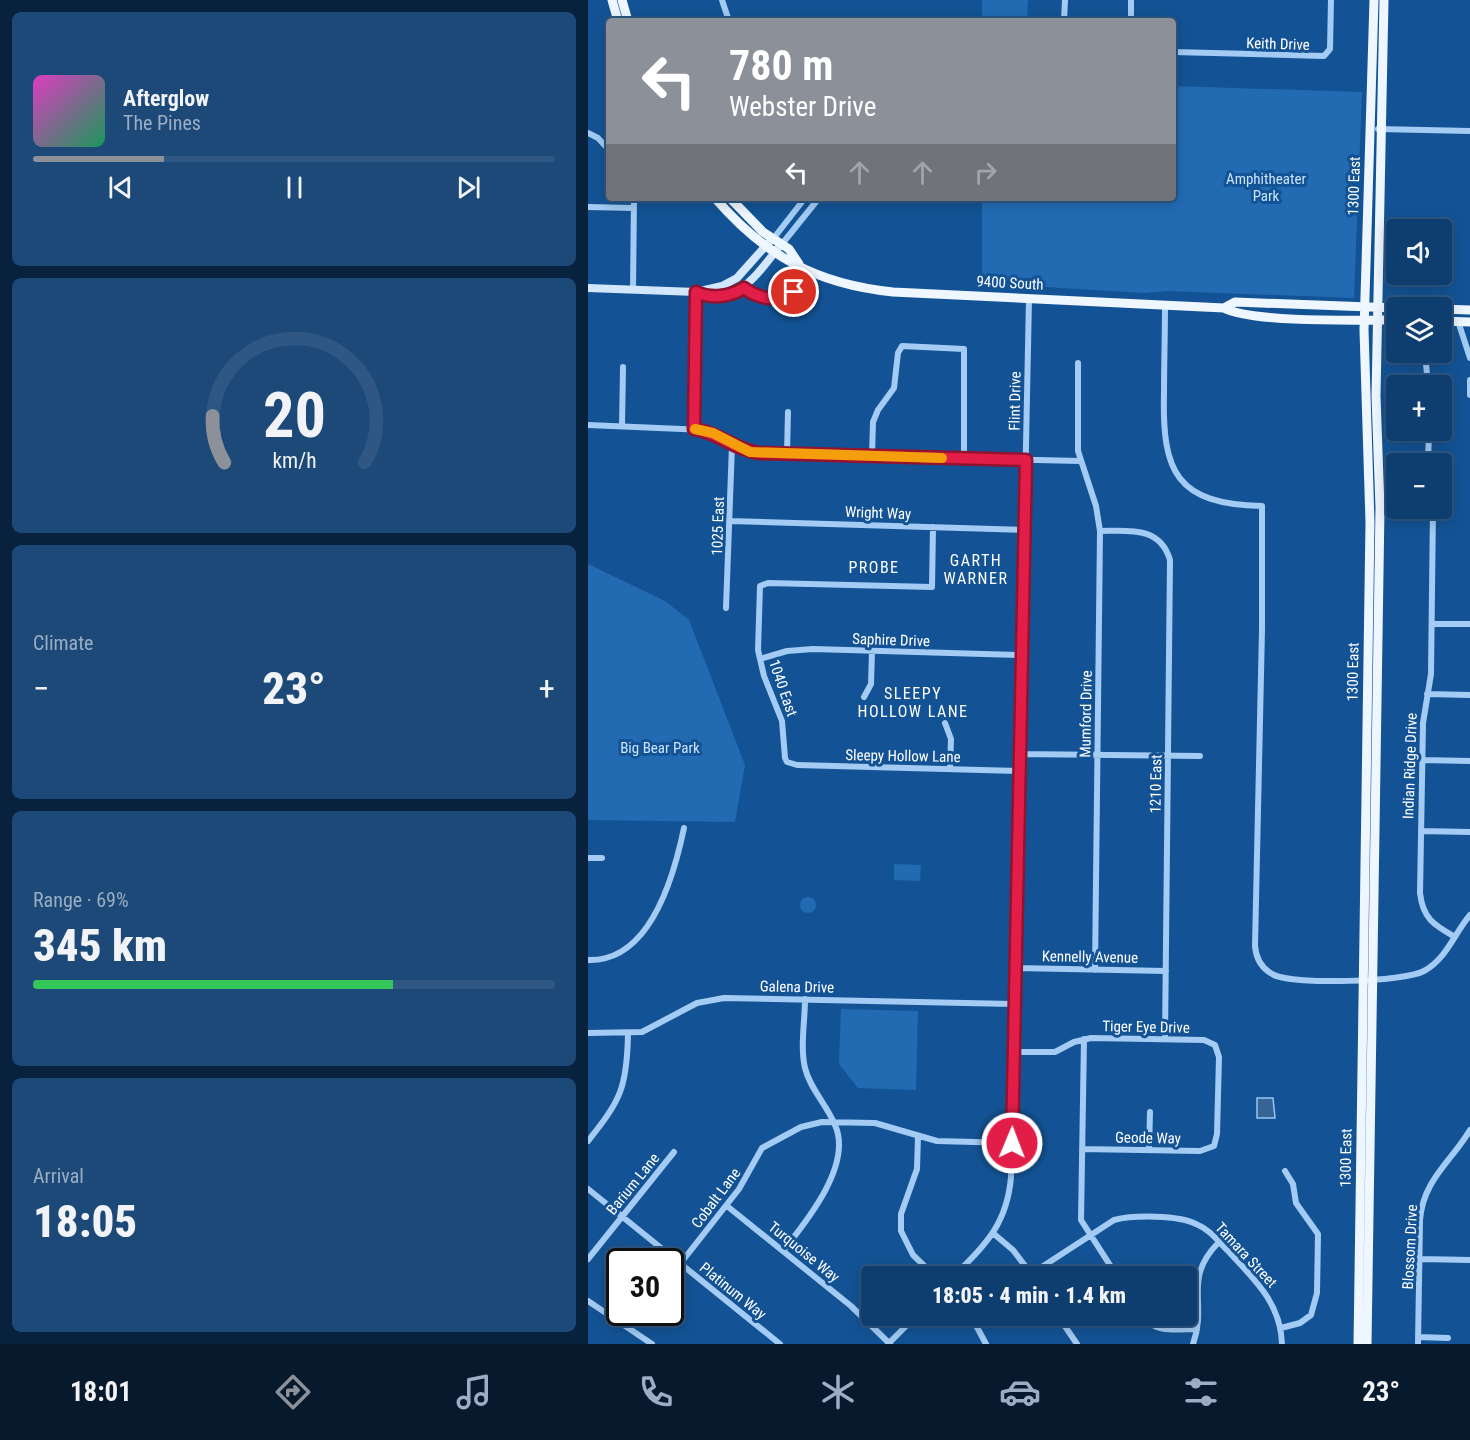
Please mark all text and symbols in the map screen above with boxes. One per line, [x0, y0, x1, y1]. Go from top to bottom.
street label: Keith Drive [1246, 34, 1310, 54]
text: 780 m [729, 41, 834, 90]
icon: left [630, 42, 708, 120]
text: Afterglow [123, 86, 209, 111]
text: Webster Drive [729, 91, 876, 123]
text: The Pines [123, 111, 201, 135]
icon: left [780, 156, 813, 189]
icon: ahead [843, 156, 876, 189]
icon: ahead [906, 156, 939, 189]
icon: right [969, 156, 1002, 189]
street label: 1300 East [1344, 156, 1364, 216]
park label: Amphitheater Park [1226, 170, 1306, 205]
icon: previous [104, 171, 137, 204]
icon: pause [278, 171, 311, 204]
icon: next [452, 171, 485, 204]
map controls [1386, 219, 1452, 519]
button: sound [1386, 219, 1452, 285]
pin [768, 266, 819, 317]
street label: 9400 South [976, 272, 1044, 294]
icon: arrive [777, 275, 810, 308]
button: layers [1386, 297, 1452, 363]
street label: Flint Drive [1005, 371, 1025, 431]
button: + [1386, 375, 1452, 441]
text: 20 [262, 379, 326, 452]
text: km/h [272, 448, 316, 473]
button: − [1386, 453, 1452, 519]
street label: 1025 East [708, 496, 728, 556]
street label: Wright Way [845, 503, 911, 523]
district label: GARTH WARNER [944, 551, 1008, 588]
district label: PROBE [848, 558, 900, 577]
street label: Saphire Drive [852, 630, 930, 650]
text: Climate [33, 631, 93, 655]
street label: 1300 East [1343, 642, 1363, 702]
street label: 1040 East [765, 657, 801, 719]
text: 23° [262, 662, 326, 715]
text: − [33, 669, 50, 708]
text: + [539, 669, 555, 708]
street label: Mumford Drive [1076, 670, 1096, 758]
district label: SLEEPY HOLLOW LANE [857, 684, 969, 721]
street label: Indian Ridge Drive [1399, 712, 1421, 820]
park label: Big Bear Park [620, 739, 700, 757]
street label: Sleepy Hollow Lane [845, 746, 961, 766]
street label: 1210 East [1146, 754, 1166, 814]
text: Range · 69% [33, 888, 129, 912]
text: 345 km [33, 919, 167, 972]
street label: Kennelly Avenue [1042, 947, 1138, 967]
street label: Galena Drive [760, 977, 834, 997]
street label: Tiger Eye Drive [1102, 1017, 1190, 1037]
position arrow [980, 1111, 1044, 1175]
street label: Geode Way [1115, 1128, 1181, 1148]
street label: 1300 East [1336, 1128, 1356, 1188]
street label: Barium Lane [603, 1150, 663, 1218]
text: Arrival [33, 1164, 84, 1188]
street label: Cobalt Lane [688, 1164, 744, 1232]
text: 18:05 [33, 1195, 137, 1248]
street label: Blossom Drive [1399, 1204, 1421, 1290]
street label: Turquoise Way [765, 1218, 843, 1286]
street label: Tamara Street [1211, 1219, 1281, 1291]
speed limit sign: 30 [606, 1248, 684, 1326]
street label: Platinum Way [696, 1259, 770, 1323]
text: 18:05 · 4 min · 1.4 km [932, 1283, 1126, 1308]
icon: directions [272, 1371, 314, 1413]
icon: music [453, 1371, 495, 1413]
icon: phone [635, 1371, 677, 1413]
icon: climate [817, 1371, 859, 1413]
icon: car [999, 1371, 1041, 1413]
icon: filters [1180, 1371, 1222, 1413]
text: 18:01 [70, 1376, 132, 1408]
text: 23° [1362, 1376, 1400, 1408]

